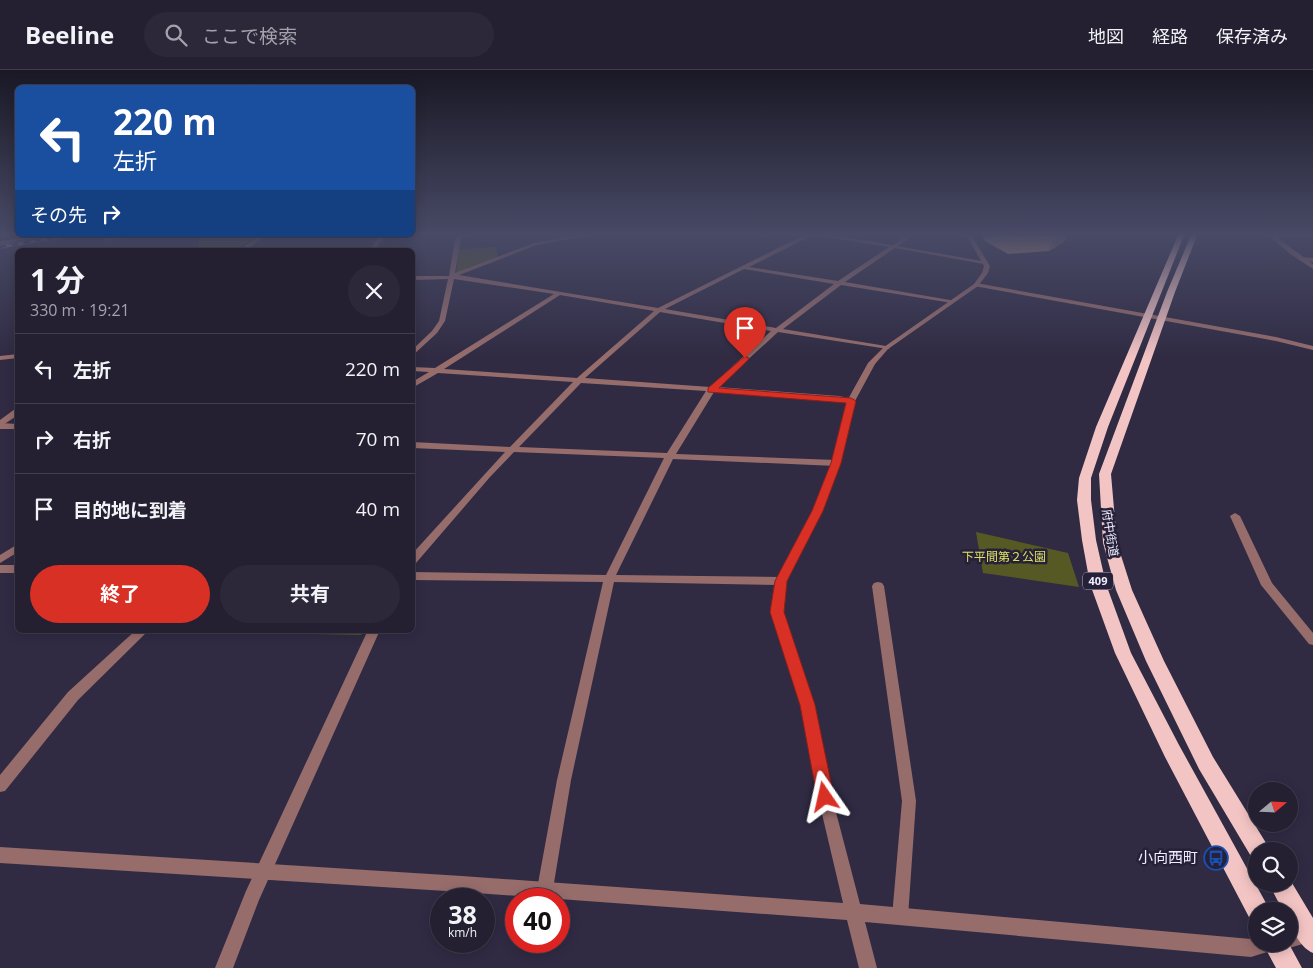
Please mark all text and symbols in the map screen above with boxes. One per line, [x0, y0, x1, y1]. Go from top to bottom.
search box [144, 12, 494, 57]
text: Beeline [25, 18, 114, 51]
icon: search [162, 21, 190, 49]
text: ここで検索 [202, 23, 297, 49]
text: 地図 [1088, 24, 1124, 48]
text: 経路 [1152, 24, 1188, 48]
text: 保存済み [1216, 24, 1288, 48]
text: 220 m [113, 98, 217, 145]
icon: left [30, 105, 95, 170]
text: 左折 [113, 145, 157, 175]
icon: right [97, 200, 125, 228]
text: その先 [30, 202, 87, 228]
text: 1 分 [30, 259, 85, 300]
button: close [348, 265, 400, 317]
text: 330 m · 19:21 [30, 299, 130, 321]
pin [724, 307, 766, 358]
icon: arrive [731, 314, 759, 342]
icon: left [30, 355, 58, 383]
text: 220 m [345, 356, 400, 382]
text: 左折 [73, 357, 111, 383]
icon: right [30, 425, 58, 453]
text: 70 m [356, 426, 400, 452]
text: 右折 [73, 427, 111, 453]
icon: arrive [30, 495, 58, 523]
text: 40 m [356, 496, 400, 522]
text: 目的地に到着 [73, 497, 187, 523]
street label: 府中街道 [1098, 508, 1123, 558]
park label: 下平間第２公園 [962, 548, 1046, 565]
button: 終了 [30, 565, 210, 623]
button: 共有 [220, 565, 400, 623]
road number: 409 [1083, 572, 1113, 590]
position arrow [798, 770, 850, 822]
north arrow [1248, 782, 1298, 832]
map controls [1248, 782, 1298, 952]
button: search [1248, 842, 1298, 892]
bus stop icon: 小向西町 [1203, 845, 1229, 871]
place label: 小向西町 [1138, 847, 1198, 867]
speed limit sign: 40 [505, 888, 570, 953]
text: 38 [448, 897, 477, 931]
button: layers [1248, 902, 1298, 952]
text: km/h [448, 924, 477, 941]

